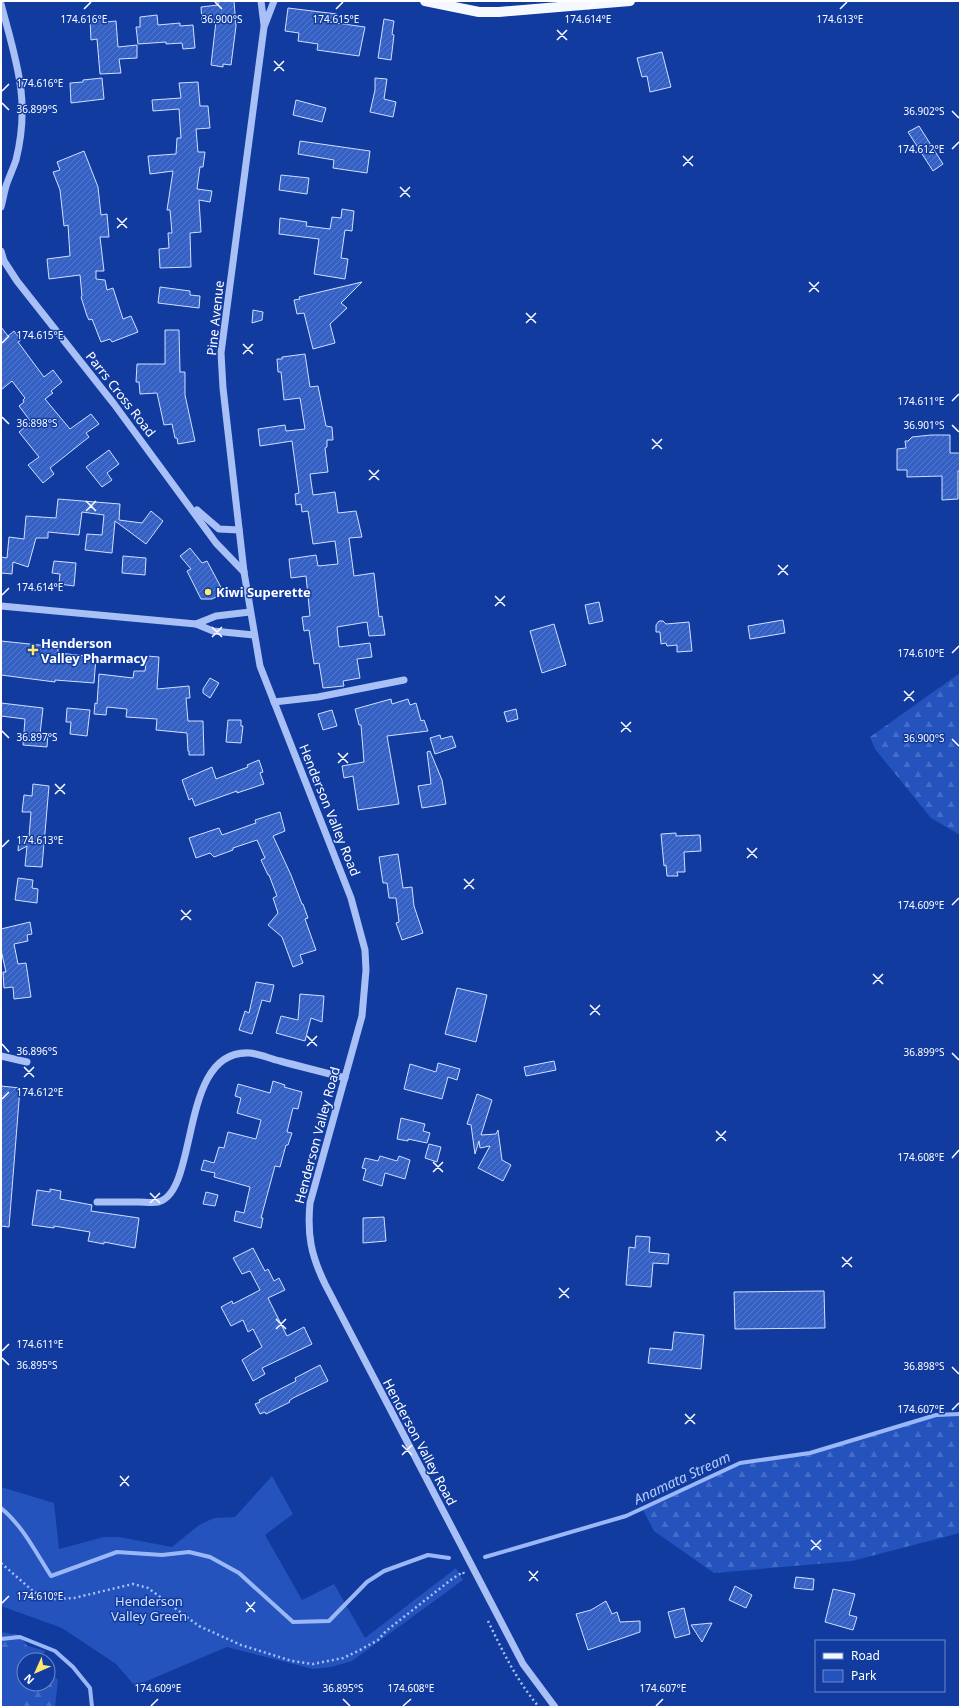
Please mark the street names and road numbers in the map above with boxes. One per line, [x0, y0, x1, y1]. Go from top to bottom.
street label: Pine Avenue [202, 279, 228, 357]
street label: Parrs Cross Road [82, 348, 160, 440]
street label: Henderson Valley Road [295, 741, 365, 879]
street label: Henderson Valley Road [290, 1065, 344, 1205]
street label: Henderson Valley Road [379, 1375, 461, 1509]

